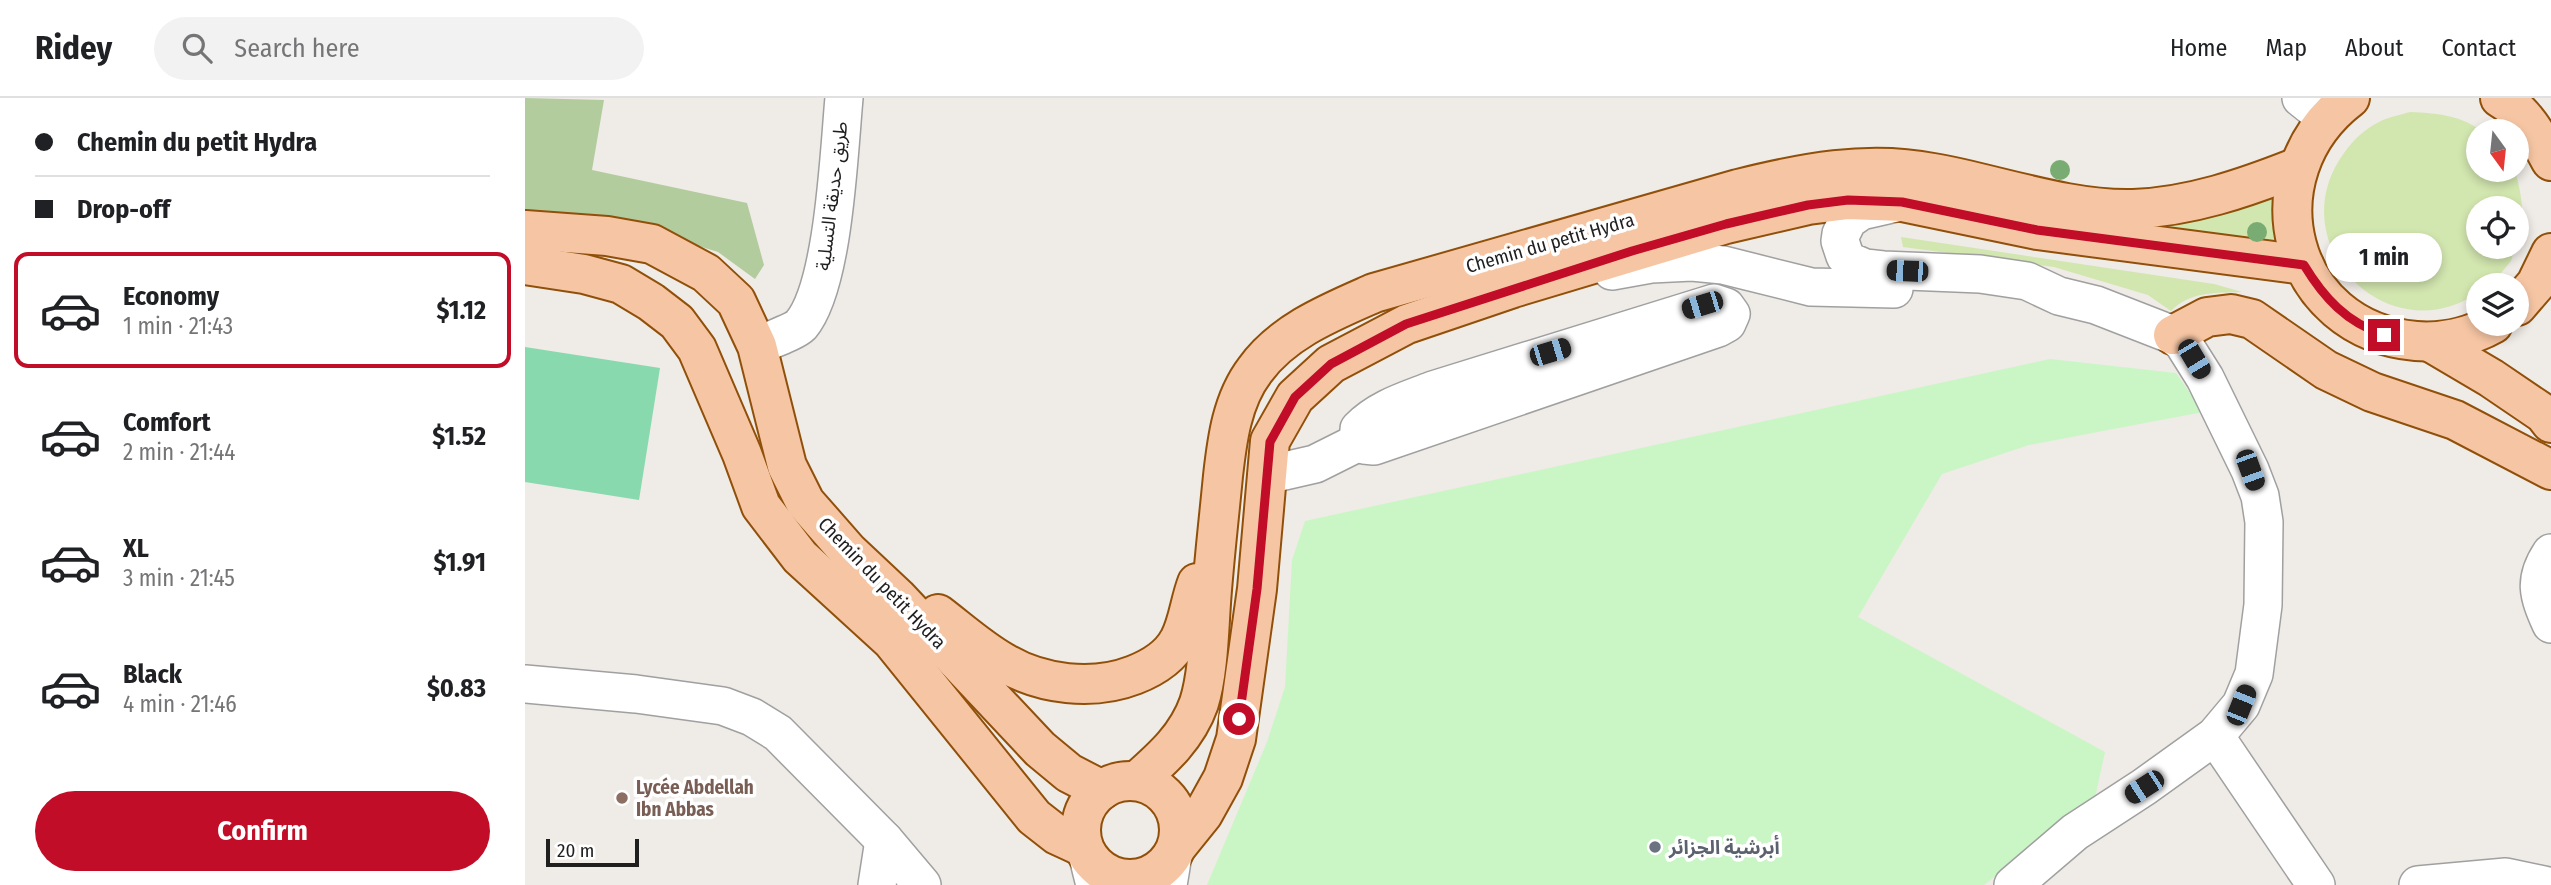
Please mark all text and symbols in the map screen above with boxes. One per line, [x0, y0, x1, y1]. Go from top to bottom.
search box [154, 17, 644, 80]
text: Ridey [35, 28, 112, 68]
icon: search [178, 29, 216, 67]
text: Search here [234, 33, 360, 64]
text: Home [2170, 34, 2227, 62]
text: Map [2265, 34, 2307, 62]
text: About [2345, 34, 2403, 62]
text: Contact [2441, 34, 2516, 62]
north arrow [2466, 119, 2529, 182]
map controls [2466, 119, 2529, 336]
street label: طريق حديقة التسلية [811, 120, 853, 272]
text: Chemin du petit Hydra [77, 127, 317, 158]
text: Drop-off [77, 194, 170, 225]
button: locate [2466, 196, 2529, 259]
street label: Chemin du petit Hydra [1463, 208, 1637, 278]
callout: 1 min [2326, 233, 2442, 282]
text: 1 min [2359, 243, 2409, 271]
car [1886, 260, 1929, 282]
button: layers [2466, 273, 2529, 336]
icon: car [39, 279, 102, 342]
text: Economy [123, 281, 219, 312]
car [1679, 289, 1726, 321]
text: $1.12 [437, 295, 486, 326]
text: 1 min · 21:43 [123, 312, 233, 340]
route end [2368, 319, 2400, 351]
car [1527, 336, 1574, 368]
car [2175, 336, 2214, 382]
icon: car [39, 405, 102, 468]
text: Comfort [123, 407, 211, 438]
text: $1.52 [432, 421, 486, 452]
text: 2 min · 21:44 [123, 438, 235, 466]
car [2233, 447, 2268, 493]
street label: Chemin du petit Hydra [813, 512, 951, 654]
icon: car [39, 531, 102, 594]
text: XL [123, 533, 149, 564]
text: $1.91 [434, 547, 486, 578]
text: 3 min · 21:45 [123, 564, 235, 592]
icon: car [39, 657, 102, 720]
text: Black [123, 659, 182, 690]
text: $0.83 [427, 673, 486, 704]
car [2224, 682, 2259, 728]
text: 4 min · 21:46 [123, 690, 237, 718]
route start [1223, 703, 1255, 735]
car [2121, 767, 2168, 807]
place label: Lycée Abdellah Ibn Abbas [636, 776, 754, 821]
marker: Lycée Abdellah Ibn Abbas [614, 790, 630, 806]
button: Confirm [35, 791, 490, 871]
place label: أبرشية الجزائر [1668, 834, 1780, 859]
scale bar [546, 836, 639, 868]
text: 20 m [557, 839, 594, 862]
marker: أبرشية الجزائر [1647, 839, 1663, 855]

